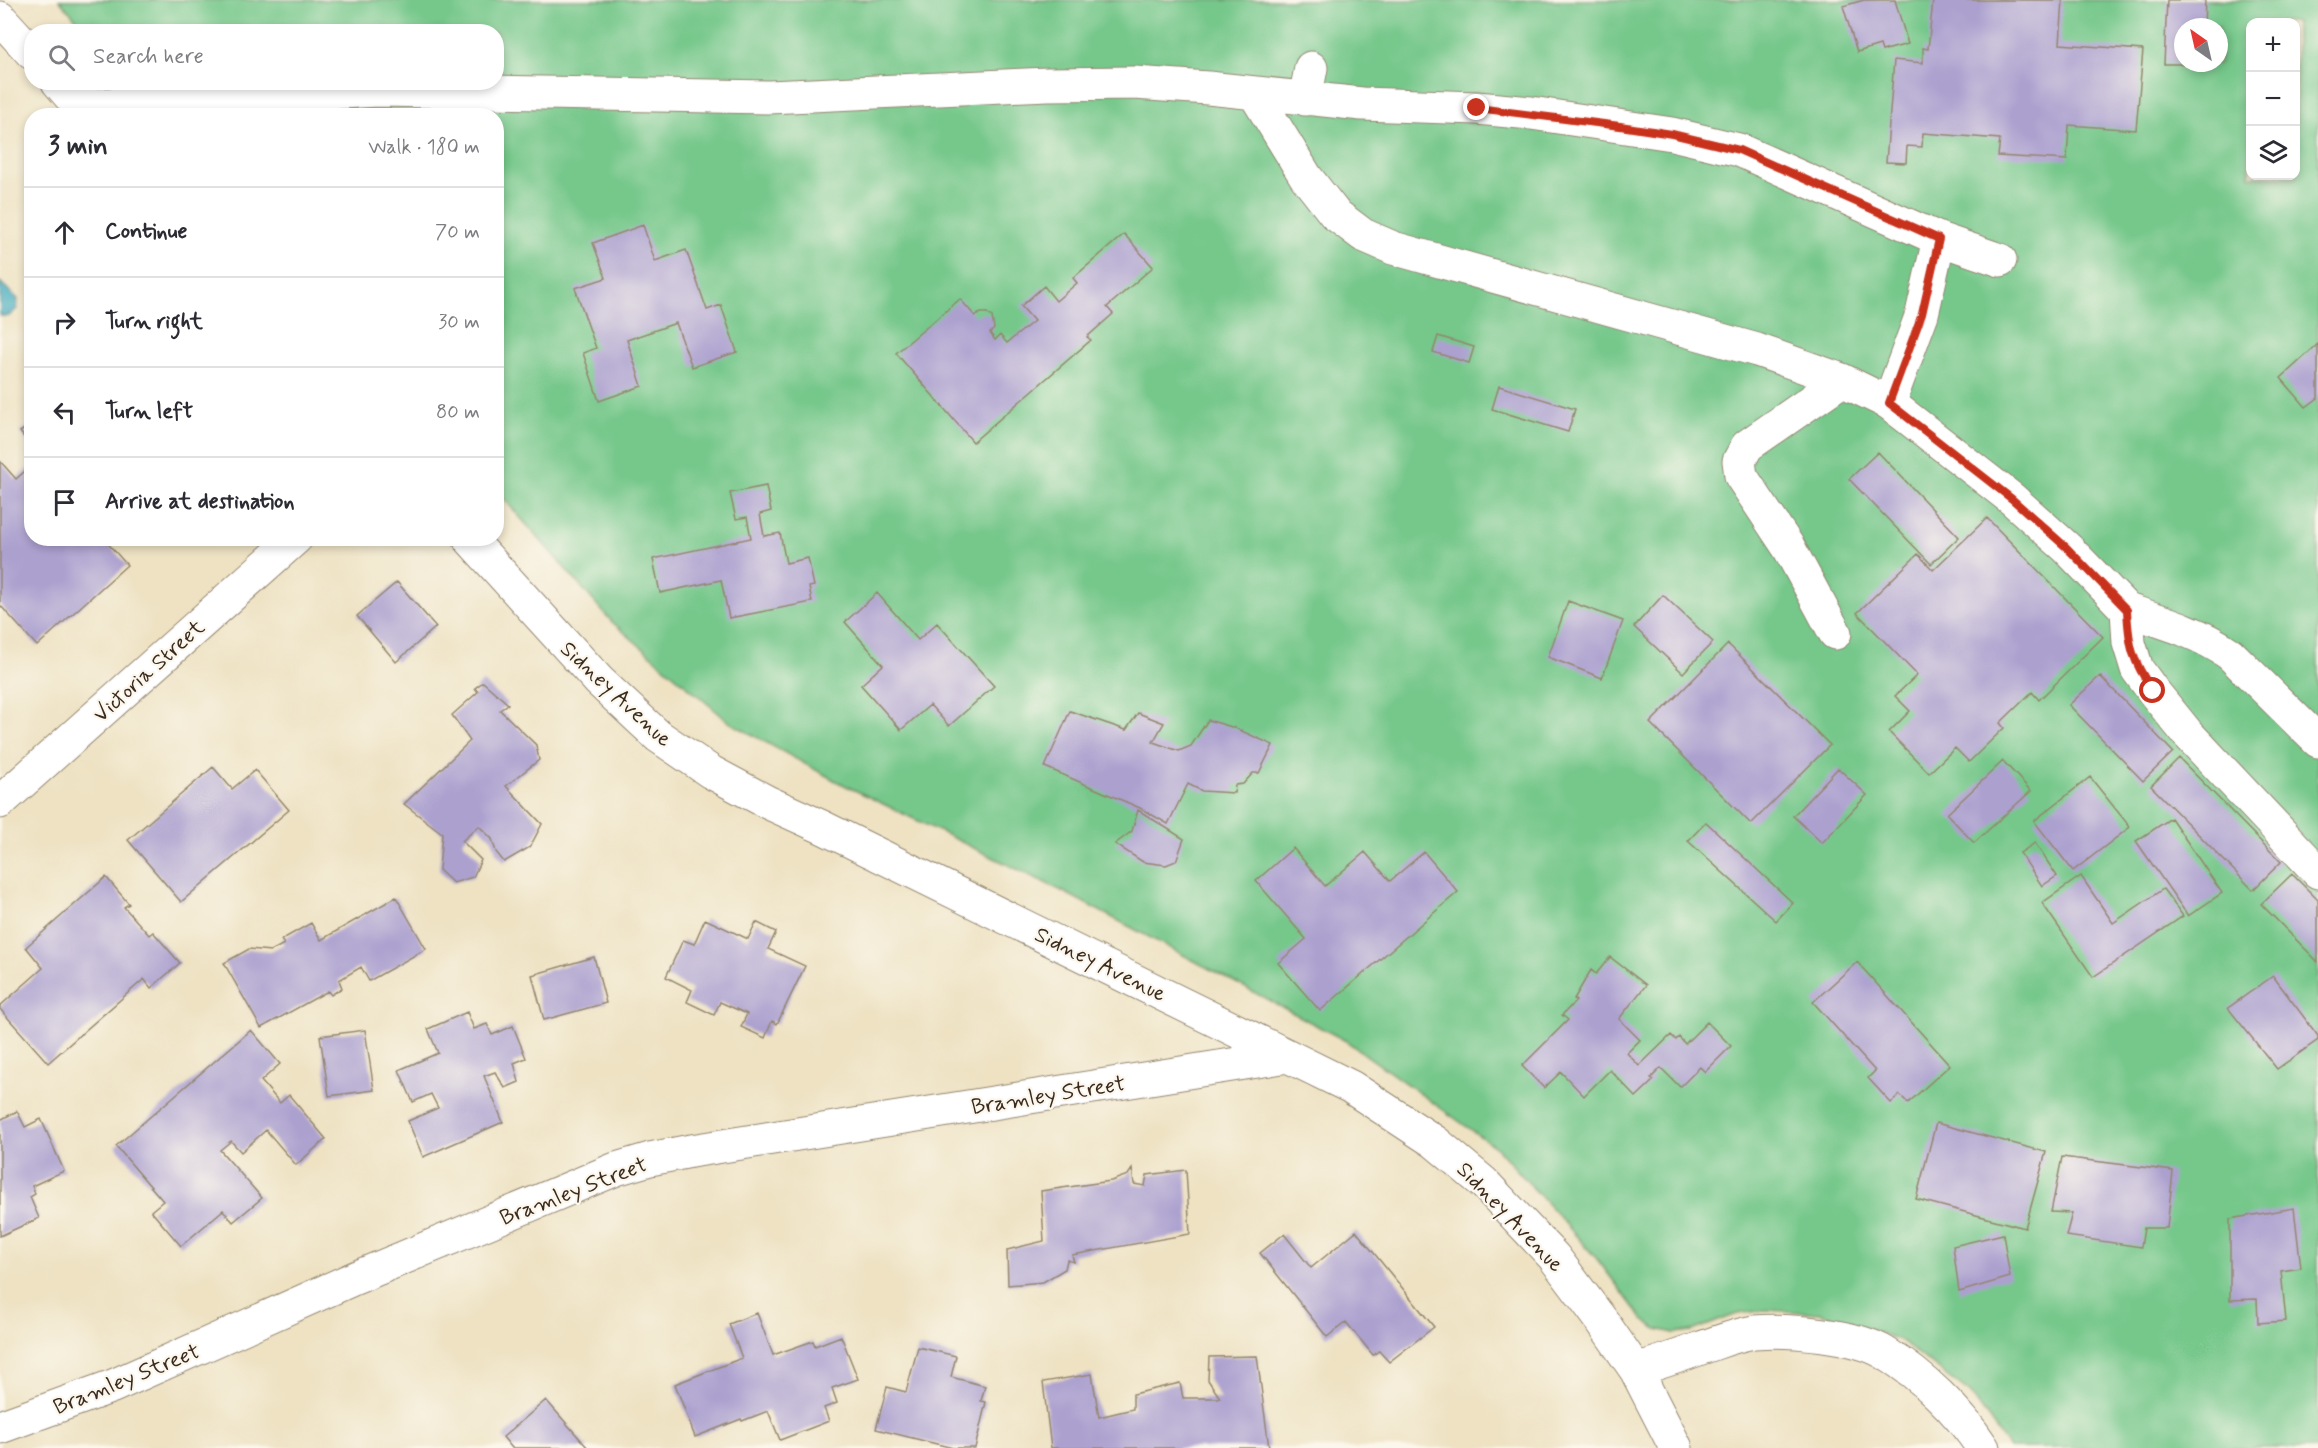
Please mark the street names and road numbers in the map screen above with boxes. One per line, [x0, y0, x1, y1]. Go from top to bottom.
street label: Victoria Street [88, 614, 211, 729]
street label: Sidney Avenue [554, 636, 677, 753]
street label: Sidney Avenue [1030, 921, 1170, 1009]
street label: Bramley Street [969, 1070, 1127, 1122]
street label: Bramley Street [496, 1151, 651, 1233]
street label: Sidney Avenue [1450, 1156, 1569, 1278]
street label: Bramley Street [49, 1338, 204, 1422]

